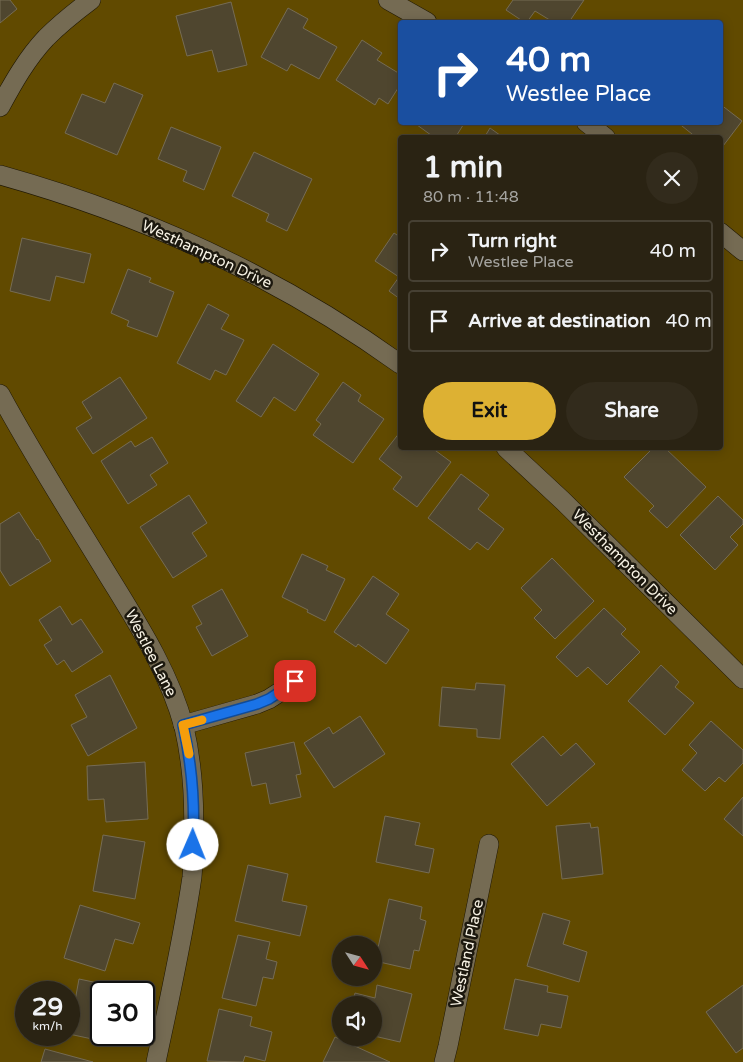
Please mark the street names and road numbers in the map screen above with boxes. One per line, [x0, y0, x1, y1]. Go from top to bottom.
street label: Westhampton Drive [139, 216, 275, 292]
street label: Westhampton Drive [569, 506, 681, 618]
street label: Westlee Lane [121, 607, 181, 699]
street label: Westland Place [447, 898, 487, 1008]

